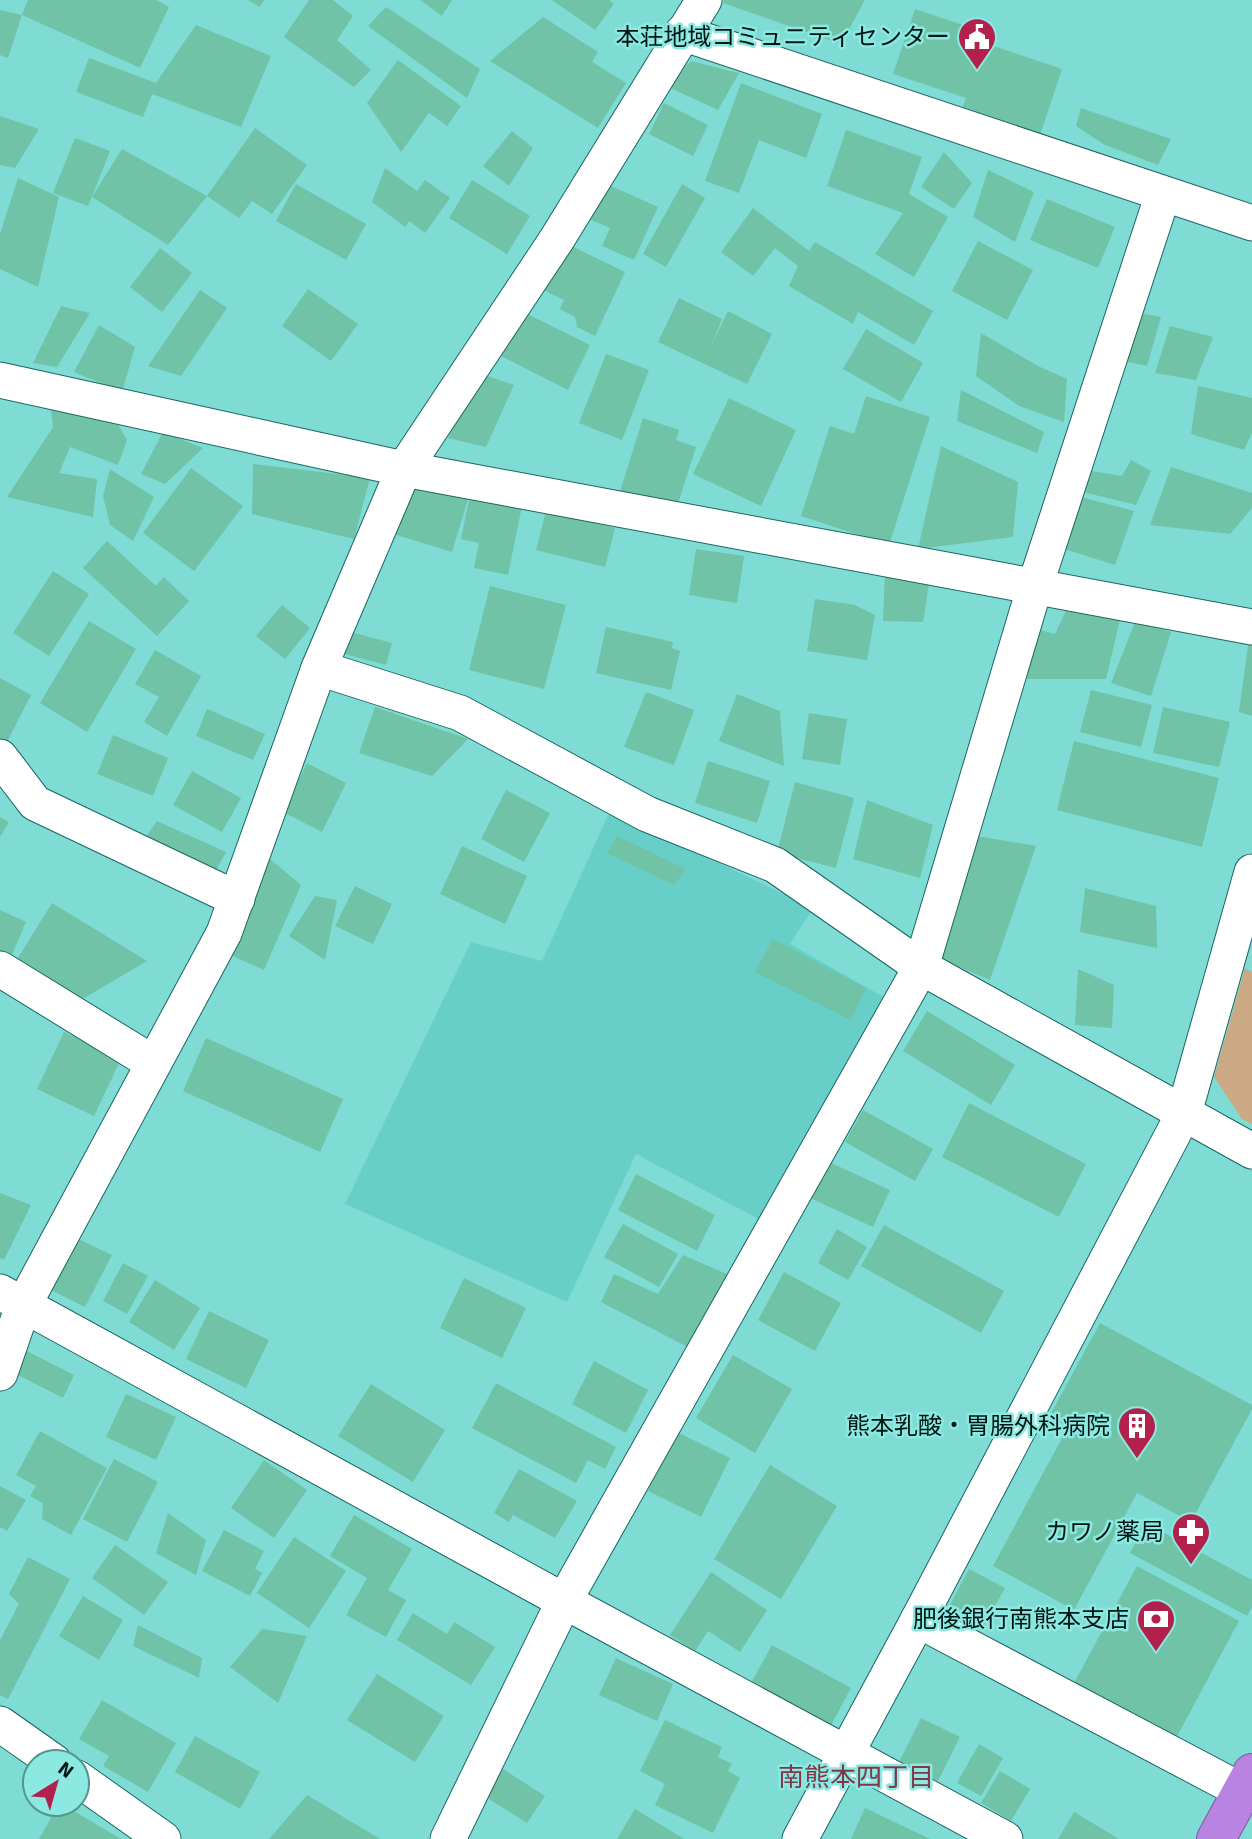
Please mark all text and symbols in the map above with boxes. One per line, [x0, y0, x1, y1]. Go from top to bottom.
public building icon: 本荘地域コミュニティセンター [956, 16, 998, 71]
place label: 本荘地域コミュニティセンター [615, 22, 950, 52]
building icon: 熊本乳酸・胃腸外科病院 [1116, 1405, 1158, 1460]
place label: 熊本乳酸・胃腸外科病院 [846, 1411, 1110, 1441]
pharmacy icon: カワノ薬局 [1170, 1511, 1212, 1566]
place label: カワノ薬局 [1045, 1517, 1164, 1547]
bank icon: 肥後銀行南熊本支店 [1135, 1598, 1177, 1653]
place label: 肥後銀行南熊本支店 [913, 1604, 1129, 1634]
north arrow [21, 1748, 91, 1818]
text: N [53, 1757, 78, 1784]
district label: 南熊本四丁目 [778, 1762, 934, 1794]

